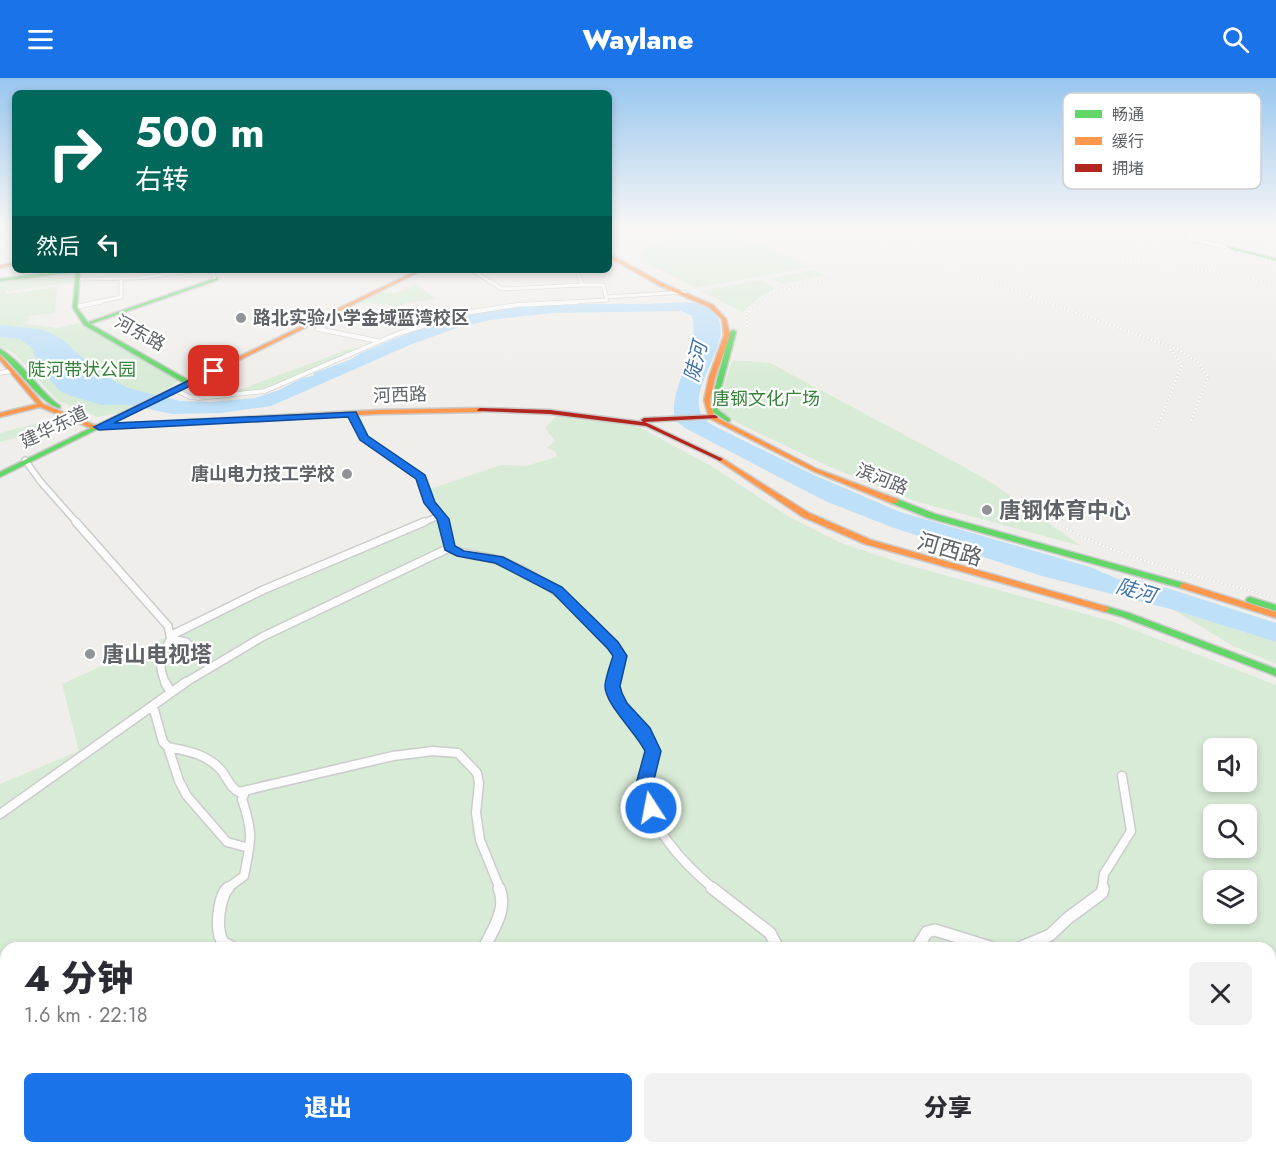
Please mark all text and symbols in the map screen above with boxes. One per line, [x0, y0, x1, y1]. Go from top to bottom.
text: Waylane [583, 20, 693, 59]
icon: menu [24, 23, 57, 56]
icon: search [1219, 23, 1252, 56]
legend [1063, 93, 1261, 189]
text: 500 m [135, 102, 265, 163]
text: 畅通 [1112, 103, 1144, 126]
icon: right [36, 114, 114, 192]
text: 缓行 [1112, 130, 1144, 153]
text: 拥堵 [1112, 157, 1144, 180]
text: 右转 [135, 160, 189, 199]
icon: left [92, 228, 125, 261]
text: 然后 [36, 230, 80, 262]
place label: 路北实验小学金域蓝湾校区 [253, 305, 469, 331]
street label: 河东路 [110, 309, 170, 357]
marker: 路北实验小学金域蓝湾校区 [234, 311, 248, 325]
water label: 陡河 [677, 335, 716, 385]
pin [188, 345, 239, 396]
icon: arrive [197, 354, 230, 387]
park label: 陡河带状公园 [28, 357, 136, 383]
street label: 河西路 [373, 381, 427, 409]
park label: 唐钢文化广场 [712, 386, 820, 412]
street label: 建华东道 [16, 400, 92, 454]
street label: 滨河路 [852, 457, 912, 501]
place label: 唐山电力技工学校 [191, 461, 335, 487]
marker: 唐山电力技工学校 [340, 467, 354, 481]
place label: 唐钢体育中心 [999, 494, 1131, 526]
marker: 唐钢体育中心 [980, 503, 994, 517]
street label: 河西路 [914, 525, 986, 573]
water label: 陡河 [1113, 572, 1163, 612]
place label: 唐山电视塔 [102, 638, 212, 670]
marker: 唐山电视塔 [83, 647, 97, 661]
map controls [1203, 738, 1257, 924]
button: sound [1203, 738, 1257, 792]
position arrow [619, 776, 683, 840]
button: search [1203, 804, 1257, 858]
button: layers [1203, 870, 1257, 924]
text: 4 分钟 [24, 952, 133, 1004]
button: close [1189, 962, 1252, 1025]
text: 1.6 km · 22:18 [24, 1001, 148, 1030]
button: 退出 [24, 1073, 632, 1142]
button: 分享 [644, 1073, 1252, 1142]

